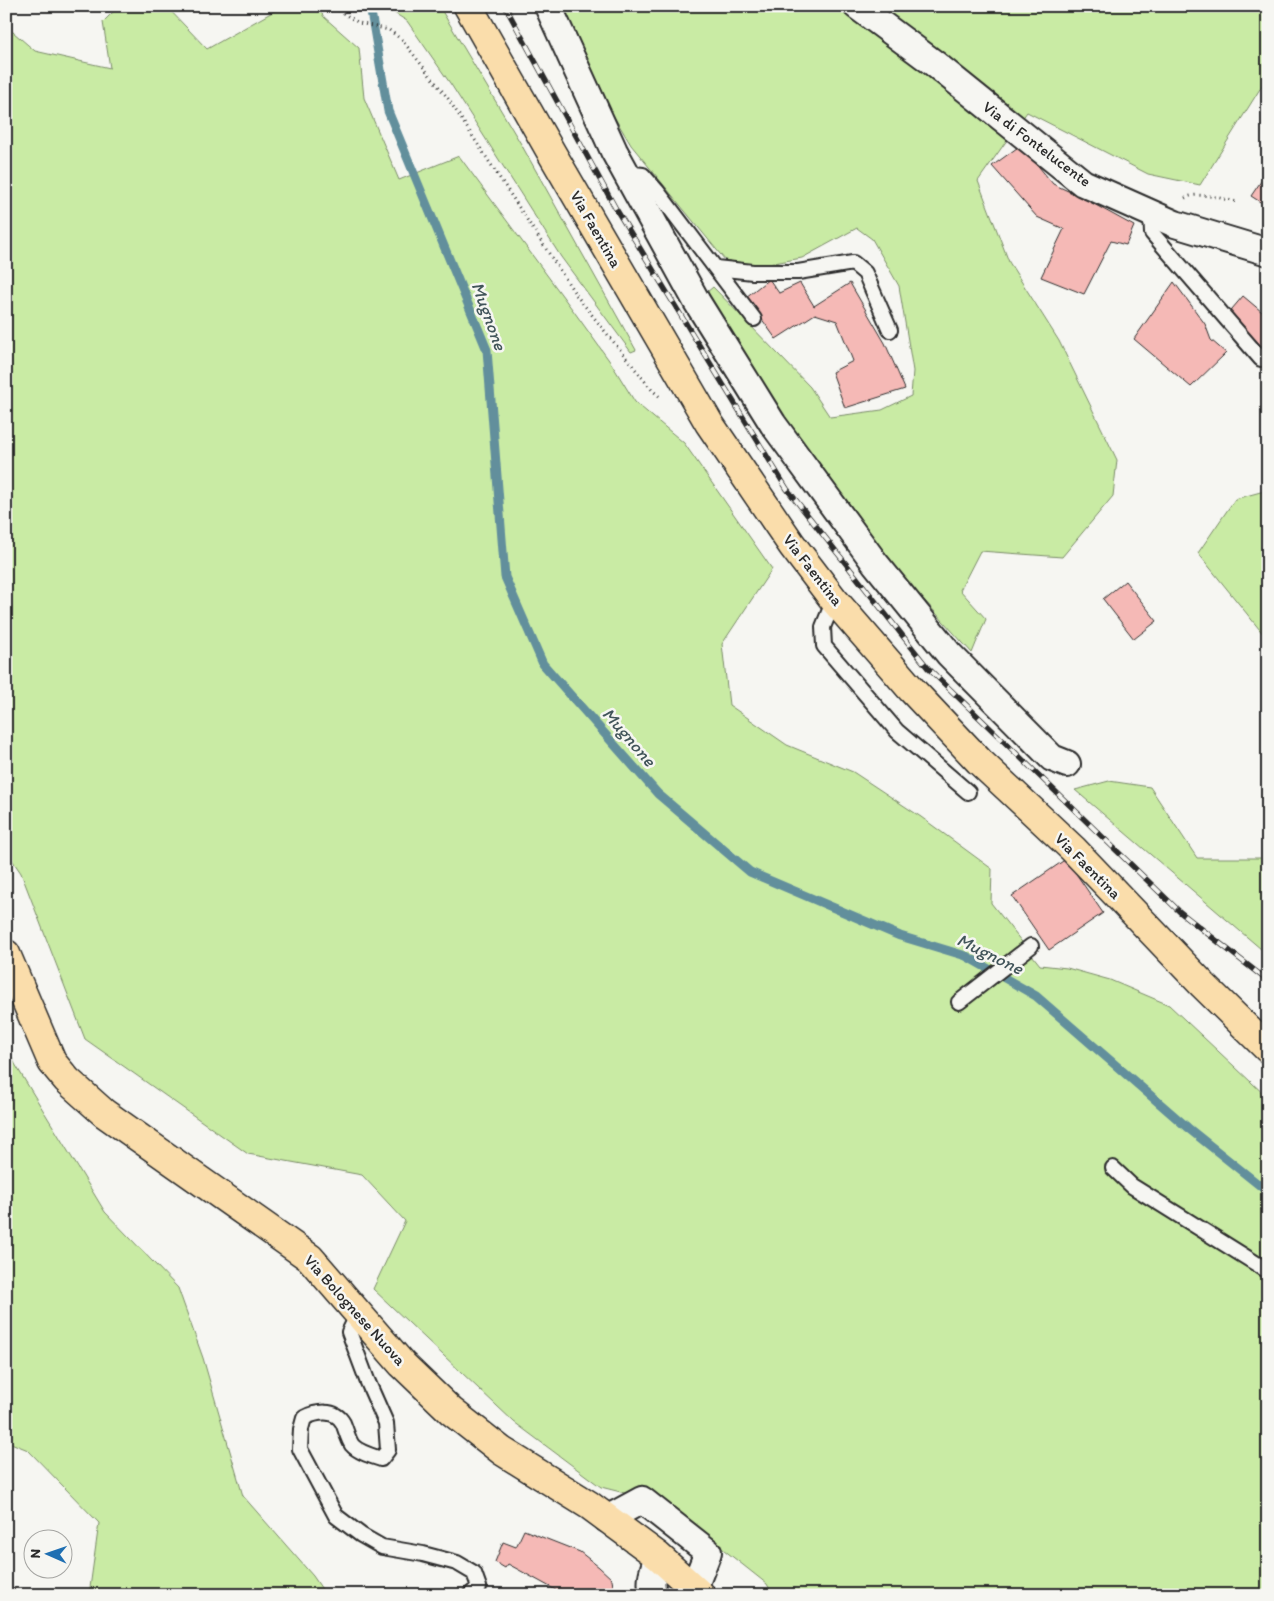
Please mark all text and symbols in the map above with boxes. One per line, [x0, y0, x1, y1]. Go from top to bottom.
street label: Via di Fontelucente [979, 97, 1095, 191]
street label: Via Faentina [566, 187, 626, 271]
water label: Mugnone [467, 279, 512, 354]
street label: Via Faentina [779, 530, 847, 610]
water label: Mugnone [597, 703, 661, 772]
street label: Via Faentina [1051, 829, 1126, 904]
water label: Mugnone [953, 929, 1028, 980]
street label: Via Bolognese Nuova [300, 1251, 410, 1370]
north arrow [22, 1528, 72, 1578]
text: N [27, 1549, 44, 1559]

